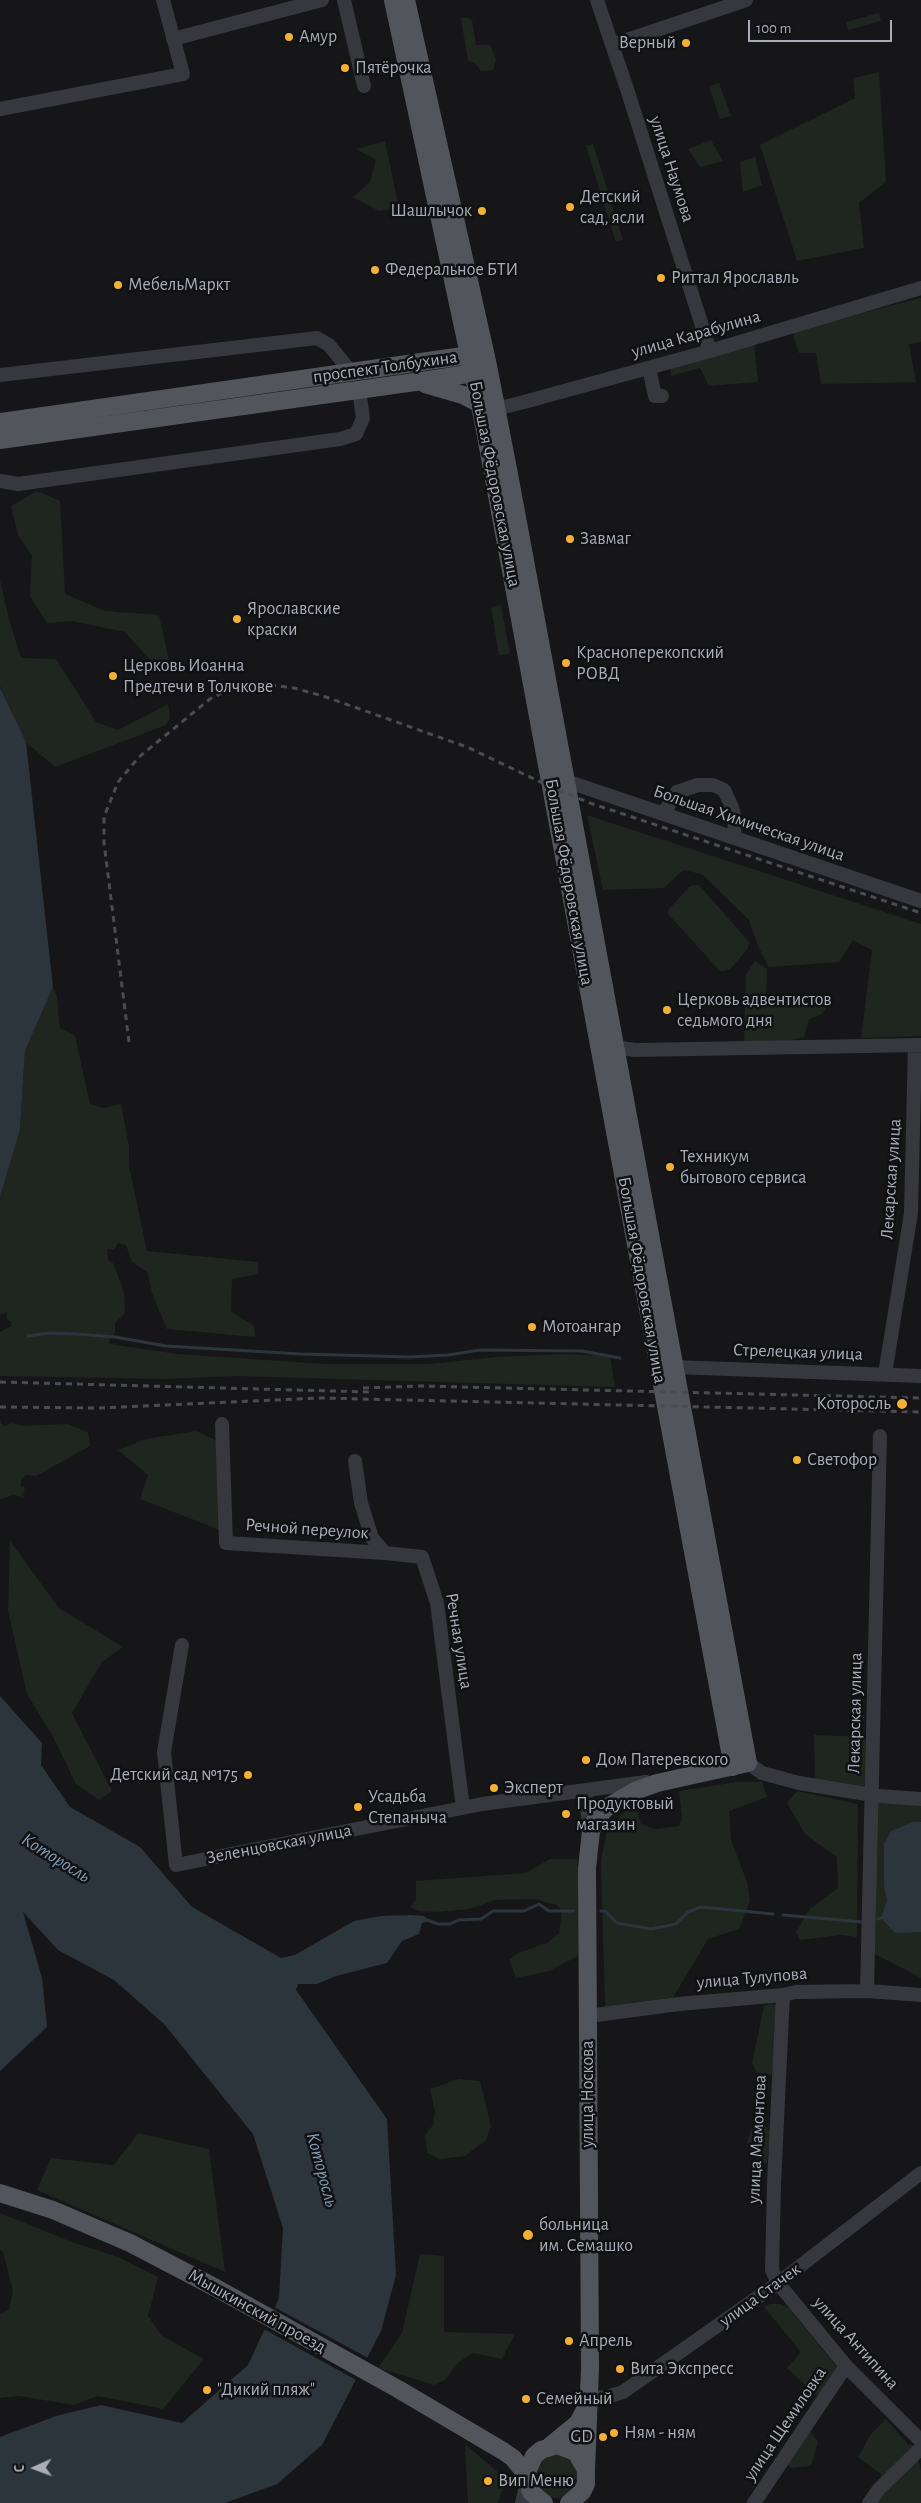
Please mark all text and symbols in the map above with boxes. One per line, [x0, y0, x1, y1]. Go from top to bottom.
scale bar [751, 10, 895, 42]
text: 100 m [756, 21, 791, 36]
place label: Амур [299, 26, 337, 48]
marker: Амур [283, 31, 295, 43]
place label: Верный [619, 32, 676, 54]
marker: Верный [680, 37, 692, 49]
place label: Пятёрочка [355, 57, 432, 79]
marker: Пятёрочка [339, 62, 351, 74]
street label: улица Наумова [645, 113, 699, 225]
place label: Детский сад, ясли [580, 186, 645, 228]
place label: Шашлычок [390, 200, 472, 222]
marker: Детский сад, ясли [564, 201, 576, 213]
marker: Шашлычок [476, 205, 488, 217]
place label: Федеральное БТИ [385, 259, 518, 281]
marker: Федеральное БТИ [369, 264, 381, 276]
place label: Риттал Ярославль [671, 267, 799, 289]
marker: Риттал Ярославль [655, 272, 667, 284]
place label: МебельМаркт [128, 274, 230, 296]
marker: МебельМаркт [112, 279, 124, 291]
street label: улица Карабулина [629, 305, 763, 363]
street label: проспект Толбухина [311, 346, 459, 388]
street label: Большая Фёдоровская улица [464, 379, 526, 589]
place label: Завмаг [580, 528, 631, 550]
marker: Завмаг [564, 533, 576, 545]
place label: Ярославские краски [247, 598, 340, 640]
marker: Ярославские краски [231, 613, 243, 625]
place label: Красноперекопский РОВД [576, 642, 724, 684]
place label: Церковь Иоанна Предтечи в Толчкове [123, 655, 273, 698]
marker: Красноперекопский РОВД [560, 657, 572, 669]
marker: Церковь Иоанна Предтечи в Толчкове [107, 670, 119, 682]
street label: Большая Фёдоровская улица [540, 777, 598, 987]
street label: Большая Химическая улица [651, 780, 847, 866]
place label: Церковь адвентистов седьмого дня [677, 989, 832, 1032]
marker: Церковь адвентистов седьмого дня [661, 1004, 673, 1016]
street label: Лекарская улица [876, 1118, 906, 1240]
place label: Техникум бытового сервиса [680, 1146, 806, 1188]
marker: Техникум бытового сервиса [664, 1161, 676, 1173]
street label: Большая Фёдоровская улица [613, 1175, 671, 1385]
place label: Мотоангар [542, 1316, 621, 1338]
marker: Мотоангар [526, 1321, 538, 1333]
street label: Стрелецкая улица [733, 1339, 863, 1365]
place label: Которосль [816, 1393, 891, 1415]
marker: Которосль [895, 1397, 909, 1411]
place label: Светофор [807, 1449, 877, 1471]
marker: Светофор [791, 1454, 803, 1466]
street label: Речной переулок [245, 1514, 369, 1544]
street label: Речная улица [441, 1591, 477, 1691]
street label: Лекарская улица [843, 1652, 867, 1774]
place label: Дом Патеревского [596, 1749, 728, 1771]
marker: Дом Патеревского [580, 1754, 592, 1766]
place label: Детский сад №175 [110, 1764, 238, 1786]
marker: Детский сад №175 [242, 1769, 254, 1781]
place label: Эксперт [504, 1777, 563, 1799]
marker: Эксперт [488, 1782, 500, 1794]
place label: Усадьба Степаныча [368, 1786, 447, 1828]
place label: Продуктовый магазин [576, 1793, 674, 1836]
marker: Усадьба Степаныча [352, 1801, 364, 1813]
marker: Продуктовый магазин [560, 1808, 572, 1820]
street label: Зеленцовская улица [205, 1819, 353, 1869]
water label: Которосль [18, 1828, 94, 1888]
street label: улица Тулупова [696, 1962, 808, 1994]
street label: улица Носкова [577, 2040, 599, 2148]
street label: улица Мамонтова [743, 2074, 771, 2204]
water label: Которосль [301, 2130, 343, 2210]
place label: больница им. Семашко [539, 2214, 633, 2256]
marker: больница им. Семашко [521, 2228, 535, 2242]
street label: улица Стачек [715, 2258, 805, 2332]
street label: Мышкинский проезд [184, 2264, 330, 2358]
street label: улица Антипина [809, 2292, 903, 2394]
place label: Апрель [579, 2330, 632, 2352]
marker: Апрель [563, 2335, 575, 2347]
place label: Вита Экспресс [630, 2358, 734, 2380]
marker: Вита Экспресс [614, 2363, 626, 2375]
street label: улица Щемиловка [739, 2363, 831, 2485]
place label: "Дикий пляж" [217, 2379, 315, 2401]
marker: "Дикий пляж" [201, 2384, 213, 2396]
place label: Семейный [536, 2388, 613, 2410]
marker: Семейный [520, 2393, 532, 2405]
place label: Ням - ням [624, 2422, 696, 2444]
place label: GD [571, 2426, 593, 2448]
marker: Ням - ням [608, 2427, 620, 2439]
marker: GD [597, 2431, 609, 2443]
north arrow [10, 2443, 60, 2493]
text: С [13, 2464, 27, 2473]
place label: Вип Меню [498, 2470, 574, 2492]
marker: Вип Меню [482, 2475, 494, 2487]

